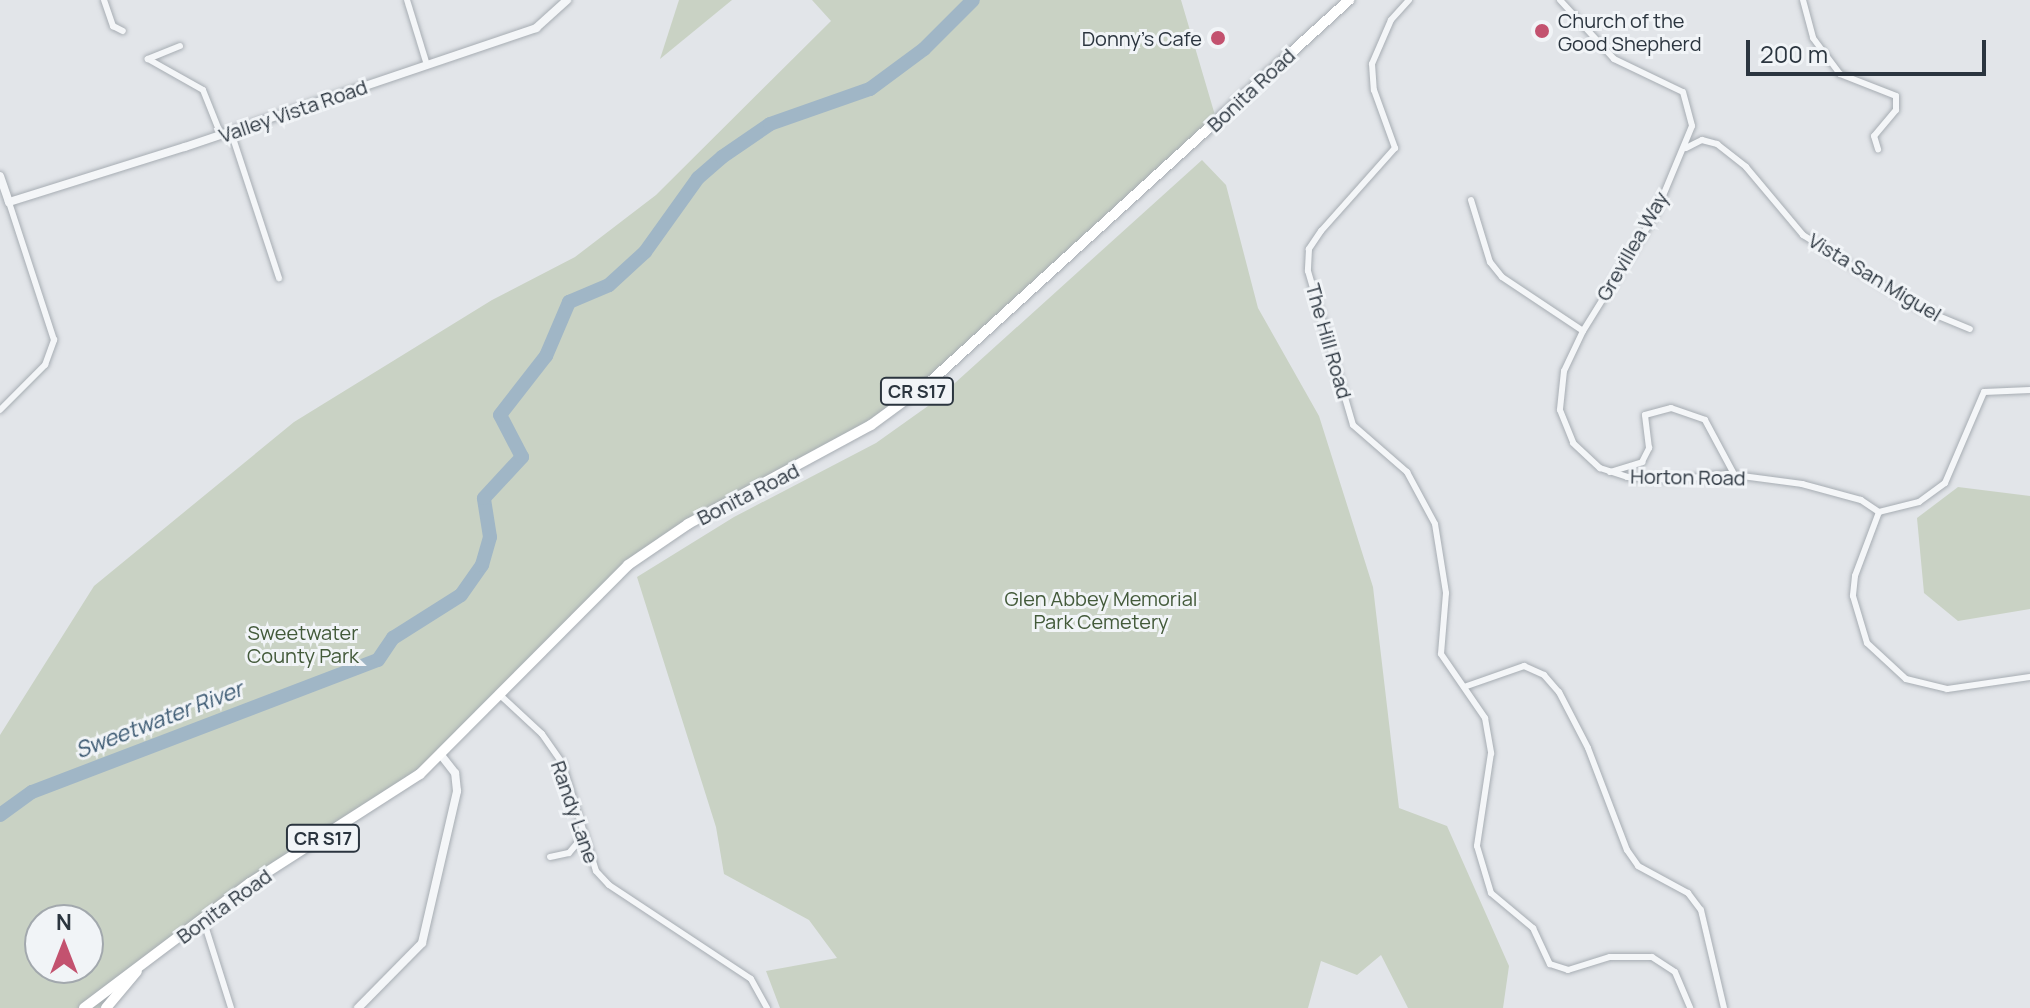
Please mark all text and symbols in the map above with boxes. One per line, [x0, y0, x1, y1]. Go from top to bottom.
place label: Church of the Good Shepherd [1558, 8, 1701, 55]
marker: Church of the Good Shepherd [1533, 22, 1551, 40]
scale bar [1750, 24, 1990, 74]
place label: Donny's Cafe [1082, 26, 1202, 50]
marker: Donny's Cafe [1209, 29, 1227, 47]
text: 200 m [1760, 37, 1828, 70]
street label: Bonita Road [1202, 43, 1300, 137]
street label: Valley Vista Road [216, 74, 370, 148]
street label: Grevillea Way [1591, 187, 1673, 305]
street label: Vista San Miguel [1804, 228, 1946, 326]
street label: The Hill Road [1301, 281, 1357, 401]
road number: CR S17 [879, 377, 955, 405]
street label: Bonita Road [693, 458, 803, 530]
street label: Horton Road [1630, 464, 1746, 490]
park label: Glen Abbey Memorial Park Cemetery [1004, 587, 1198, 634]
park label: Sweetwater County Park [247, 620, 359, 667]
water label: Sweetwater River [72, 676, 246, 764]
street label: Randy Lane [546, 758, 604, 866]
road number: CR S17 [285, 824, 361, 852]
street label: Bonita Road [172, 864, 276, 948]
north arrow [24, 904, 104, 984]
text: N [56, 907, 72, 937]

